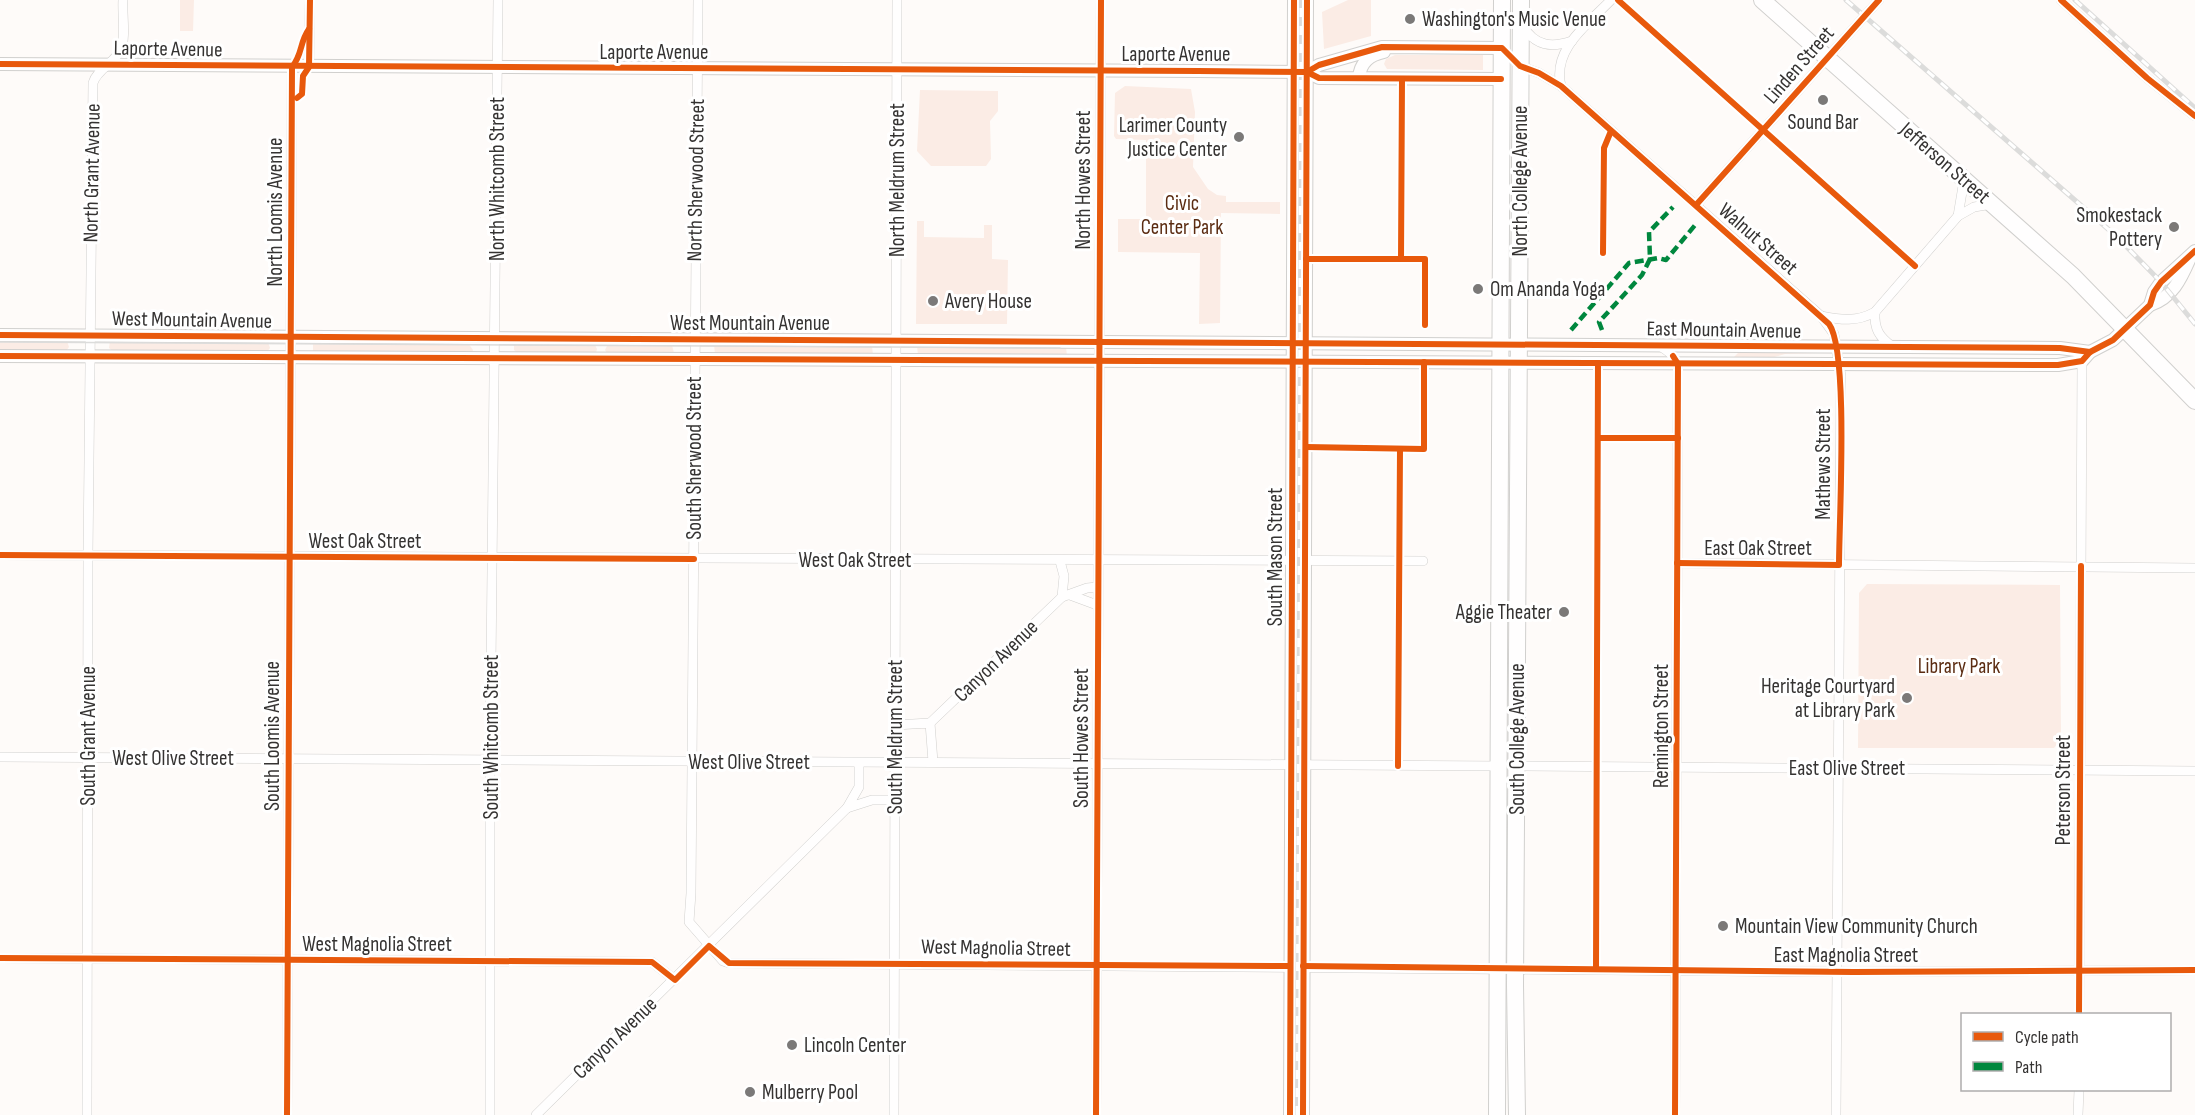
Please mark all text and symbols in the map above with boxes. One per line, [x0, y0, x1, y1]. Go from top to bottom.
place label: Washington's Music Venue [1422, 7, 1606, 32]
marker: Washington's Music Venue [1403, 12, 1417, 26]
street label: Linden Street [1759, 21, 1839, 109]
street label: Laporte Avenue [113, 36, 223, 62]
street label: Laporte Avenue [600, 40, 708, 65]
street label: Laporte Avenue [1122, 42, 1230, 67]
marker: Sound Bar [1816, 93, 1830, 107]
street label: North Whitcomb Street [485, 97, 510, 261]
street label: North Sherwood Street [682, 98, 710, 262]
street label: North Grant Avenue [78, 103, 106, 243]
street label: North Meldrum Street [885, 103, 910, 257]
street label: North College Avenue [1508, 106, 1533, 256]
street label: North Howes Street [1071, 110, 1096, 250]
place label: Sound Bar [1787, 110, 1859, 135]
place label: Larimer County Justice Center [1119, 113, 1227, 162]
street label: Jefferson Street [1894, 116, 1995, 209]
marker: Larimer County Justice Center [1232, 130, 1246, 144]
street label: North Loomis Avenue [263, 137, 288, 287]
park label: Civic Center Park [1141, 191, 1223, 240]
street label: Walnut Street [1713, 198, 1803, 280]
place label: Smokestack Pottery [2076, 203, 2162, 252]
marker: Smokestack Pottery [2167, 220, 2181, 234]
place label: Om Ananda Yoga [1490, 277, 1605, 302]
marker: Om Ananda Yoga [1471, 282, 1485, 296]
place label: Avery House [944, 289, 1032, 314]
marker: Avery House [926, 294, 940, 308]
street label: West Mountain Avenue [112, 306, 272, 334]
street label: West Mountain Avenue [670, 311, 830, 336]
street label: East Mountain Avenue [1646, 316, 1802, 344]
street label: South Sherwood Street [682, 376, 707, 540]
street label: Mathews Street [1811, 408, 1836, 520]
street label: South Mason Street [1263, 488, 1288, 626]
street label: West Oak Street [309, 529, 421, 554]
street label: East Oak Street [1704, 536, 1812, 561]
street label: West Oak Street [799, 548, 911, 573]
place label: Aggie Theater [1455, 600, 1552, 625]
marker: Aggie Theater [1557, 605, 1571, 619]
street label: Canyon Avenue [949, 615, 1043, 707]
park label: Library Park [1918, 654, 2000, 679]
street label: South Whitcomb Street [479, 655, 504, 819]
street label: South Meldrum Street [883, 660, 908, 814]
street label: South Loomis Avenue [260, 661, 285, 811]
street label: South College Avenue [1505, 663, 1530, 815]
street label: Remington Street [1649, 664, 1674, 788]
street label: South Grant Avenue [76, 666, 101, 806]
street label: South Howes Street [1069, 668, 1094, 808]
place label: Heritage Courtyard at Library Park [1761, 674, 1895, 723]
marker: Heritage Courtyard at Library Park [1900, 691, 1914, 705]
street label: Peterson Street [2051, 735, 2076, 845]
street label: West Olive Street [112, 746, 234, 771]
street label: West Olive Street [688, 750, 810, 775]
street label: East Olive Street [1789, 756, 1905, 781]
place label: Mountain View Community Church [1735, 914, 1978, 939]
marker: Mountain View Community Church [1716, 919, 1730, 933]
street label: West Magnolia Street [302, 932, 452, 957]
street label: West Magnolia Street [921, 934, 1071, 962]
street label: East Magnolia Street [1774, 943, 1918, 968]
street label: Canyon Avenue [568, 992, 662, 1084]
legend [1961, 1013, 2171, 1091]
text: Cycle path [2015, 1027, 2079, 1048]
place label: Lincoln Center [804, 1033, 906, 1058]
marker: Lincoln Center [785, 1038, 799, 1052]
text: Path [2015, 1057, 2043, 1078]
place label: Mulberry Pool [762, 1080, 858, 1105]
marker: Mulberry Pool [743, 1085, 757, 1099]

